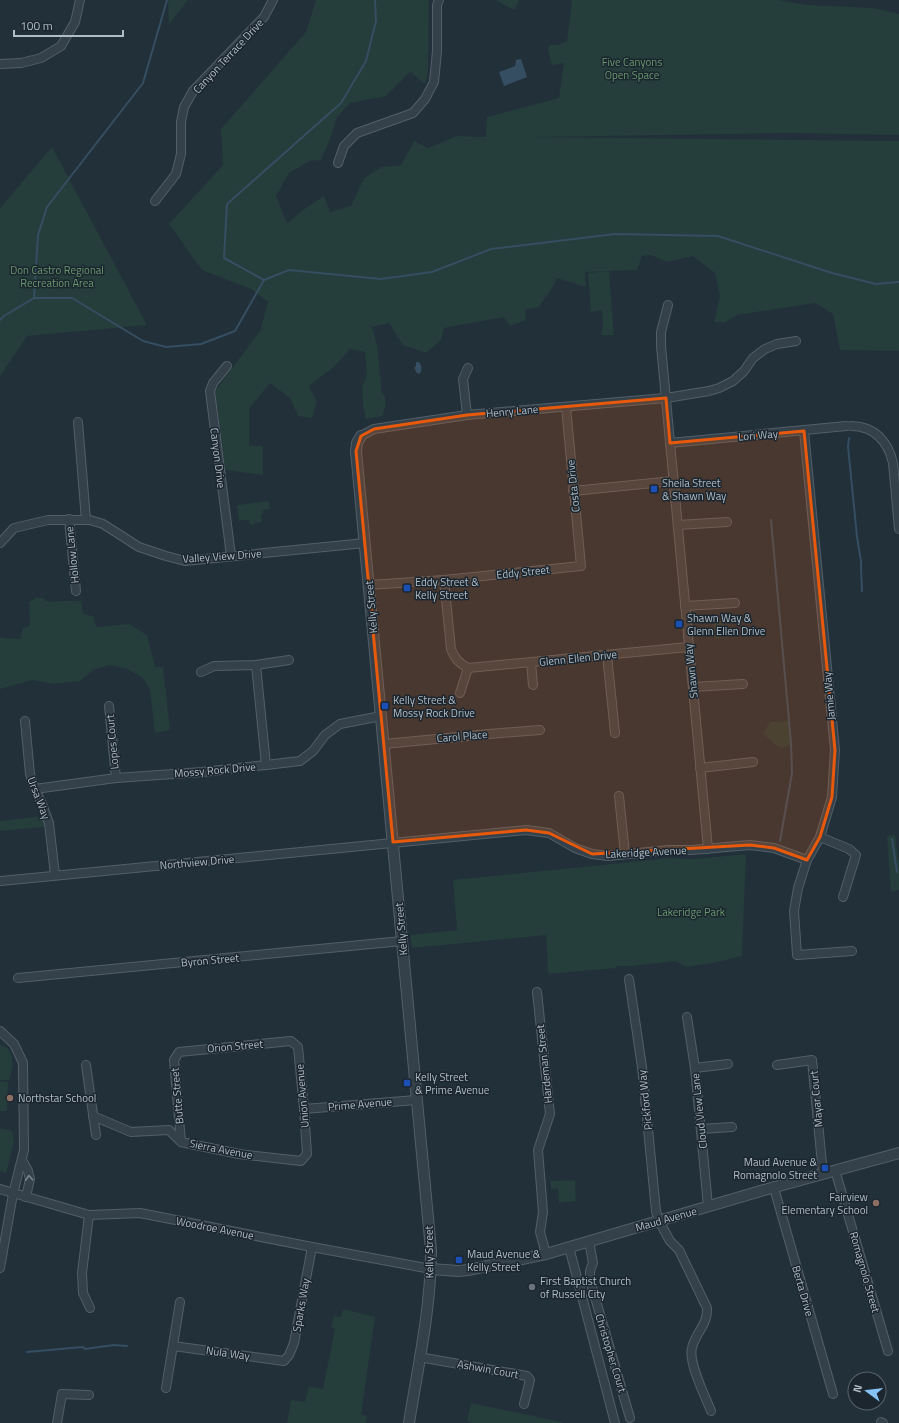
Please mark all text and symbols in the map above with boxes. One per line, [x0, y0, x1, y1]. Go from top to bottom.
scale bar [14, 12, 123, 38]
street label: Canyon Terrace Drive [189, 15, 267, 97]
text: 100 m [20, 16, 53, 35]
park label: Five Canyons Open Space [602, 54, 662, 83]
park label: Don Castro Regional Recreation Area [10, 262, 104, 291]
street label: Henry Lane [485, 401, 539, 421]
street label: Lori Way [737, 425, 779, 445]
street label: Canyon Drive [206, 427, 230, 490]
street label: Costa Drive [562, 459, 584, 513]
place label: Sheila Street & Shawn Way [662, 475, 727, 504]
marker: Sheila Street & Shawn Way [649, 484, 659, 494]
street label: Hollow Lane [61, 525, 83, 584]
street label: Valley View Drive [182, 545, 262, 567]
street label: Eddy Street [495, 561, 551, 583]
place label: Eddy Street & Kelly Street [415, 574, 479, 603]
street label: Kelly Street [361, 580, 381, 634]
marker: Eddy Street & Kelly Street [402, 583, 412, 593]
place label: Shawn Way & Glenn Ellen Drive [687, 610, 766, 639]
marker: Shawn Way & Glenn Ellen Drive [674, 619, 684, 629]
street label: Shawn Way [680, 642, 702, 699]
street label: Glenn Ellen Drive [538, 646, 618, 670]
street label: Jamie Way [819, 670, 839, 721]
place label: Kelly Street & Mossy Rock Drive [393, 692, 475, 721]
marker: Kelly Street & Mossy Rock Drive [380, 701, 390, 711]
street label: Lopes Court [102, 714, 122, 770]
street label: Carol Place [436, 726, 488, 746]
street label: Mossy Rock Drive [174, 758, 257, 782]
street label: Ursa Way [24, 774, 55, 822]
street label: Lakeridge Avenue [605, 842, 688, 862]
street label: Northview Drive [159, 851, 235, 873]
street label: Kelly Street [391, 902, 411, 956]
park label: Lakeridge Park [657, 904, 726, 920]
street label: Byron Street [180, 949, 240, 971]
street label: Hardeman Street [532, 1024, 556, 1104]
street label: Orion Street [206, 1036, 264, 1056]
street label: Union Avenue [291, 1063, 313, 1129]
street label: Butte Street [167, 1067, 187, 1125]
street label: Pickford Way [634, 1068, 656, 1131]
place label: Kelly Street & Prime Avenue [415, 1069, 490, 1098]
street label: Mayar Court [806, 1070, 826, 1128]
street label: Cloud View Lane [687, 1072, 711, 1150]
marker: Kelly Street & Prime Avenue [402, 1078, 412, 1088]
place label: Northstar School [18, 1090, 96, 1106]
marker: Northstar School [5, 1093, 15, 1103]
street label: Prime Avenue [327, 1093, 393, 1115]
street label: Sierra Avenue [188, 1135, 254, 1163]
place label: Maud Avenue & Romagnolo Street [733, 1154, 817, 1183]
marker: Maud Avenue & Romagnolo Street [820, 1163, 830, 1173]
one-way arrow [24, 1174, 33, 1181]
place label: Fairview Elementary School [781, 1189, 869, 1218]
marker: Fairview Elementary School [871, 1198, 881, 1208]
street label: Maud Avenue [633, 1202, 699, 1235]
street label: Woodroe Avenue [175, 1213, 256, 1243]
street label: Kelly Street [421, 1225, 437, 1279]
street label: Romagnolo Street [846, 1230, 884, 1315]
place label: Maud Avenue & Kelly Street [467, 1246, 541, 1275]
marker: Maud Avenue & Kelly Street [454, 1255, 464, 1265]
street label: Berta Drive [788, 1264, 818, 1319]
place label: First Baptist Church of Russell City [540, 1273, 631, 1302]
street label: Sparks Way [288, 1276, 314, 1333]
marker: First Baptist Church of Russell City [527, 1282, 537, 1292]
street label: Christopher Court [591, 1312, 631, 1394]
street label: Nula Way [205, 1342, 252, 1364]
street label: Ashwin Court [456, 1356, 520, 1382]
north arrow [847, 1371, 887, 1411]
text: N [849, 1383, 866, 1394]

